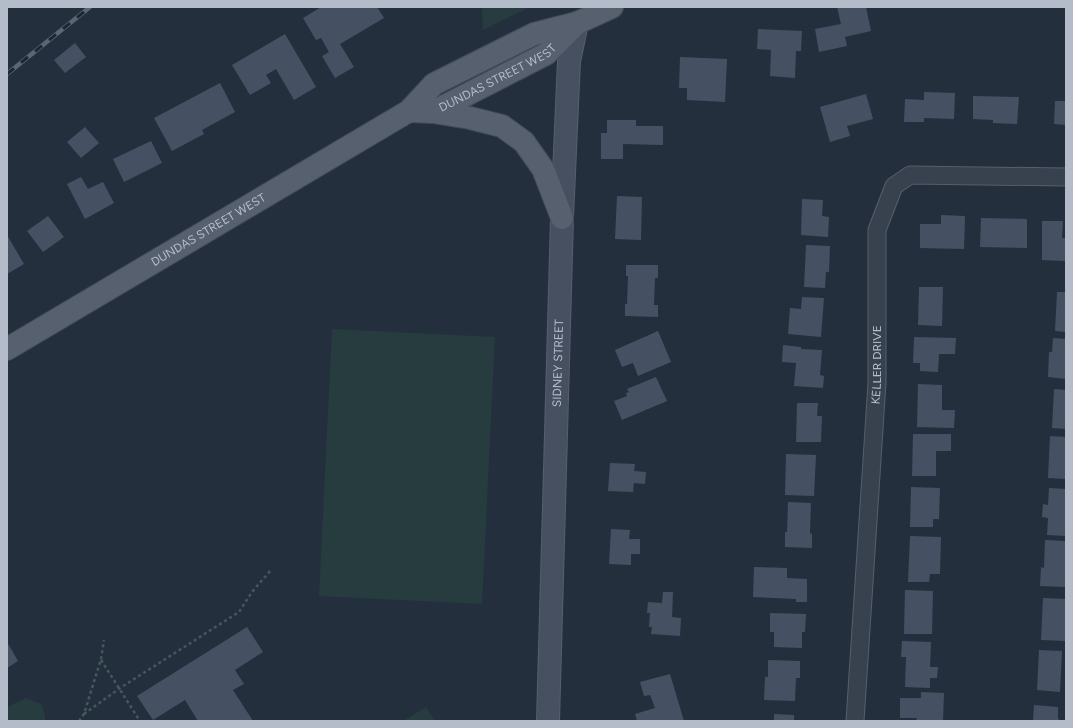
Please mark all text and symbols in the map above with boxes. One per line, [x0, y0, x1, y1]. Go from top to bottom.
street label: DUNDAS STREET WEST [437, 41, 559, 115]
street label: DUNDAS STREET WEST [149, 190, 269, 269]
street label: SIDNEY STREET [550, 319, 566, 407]
street label: KELLER DRIVE [869, 325, 884, 405]

